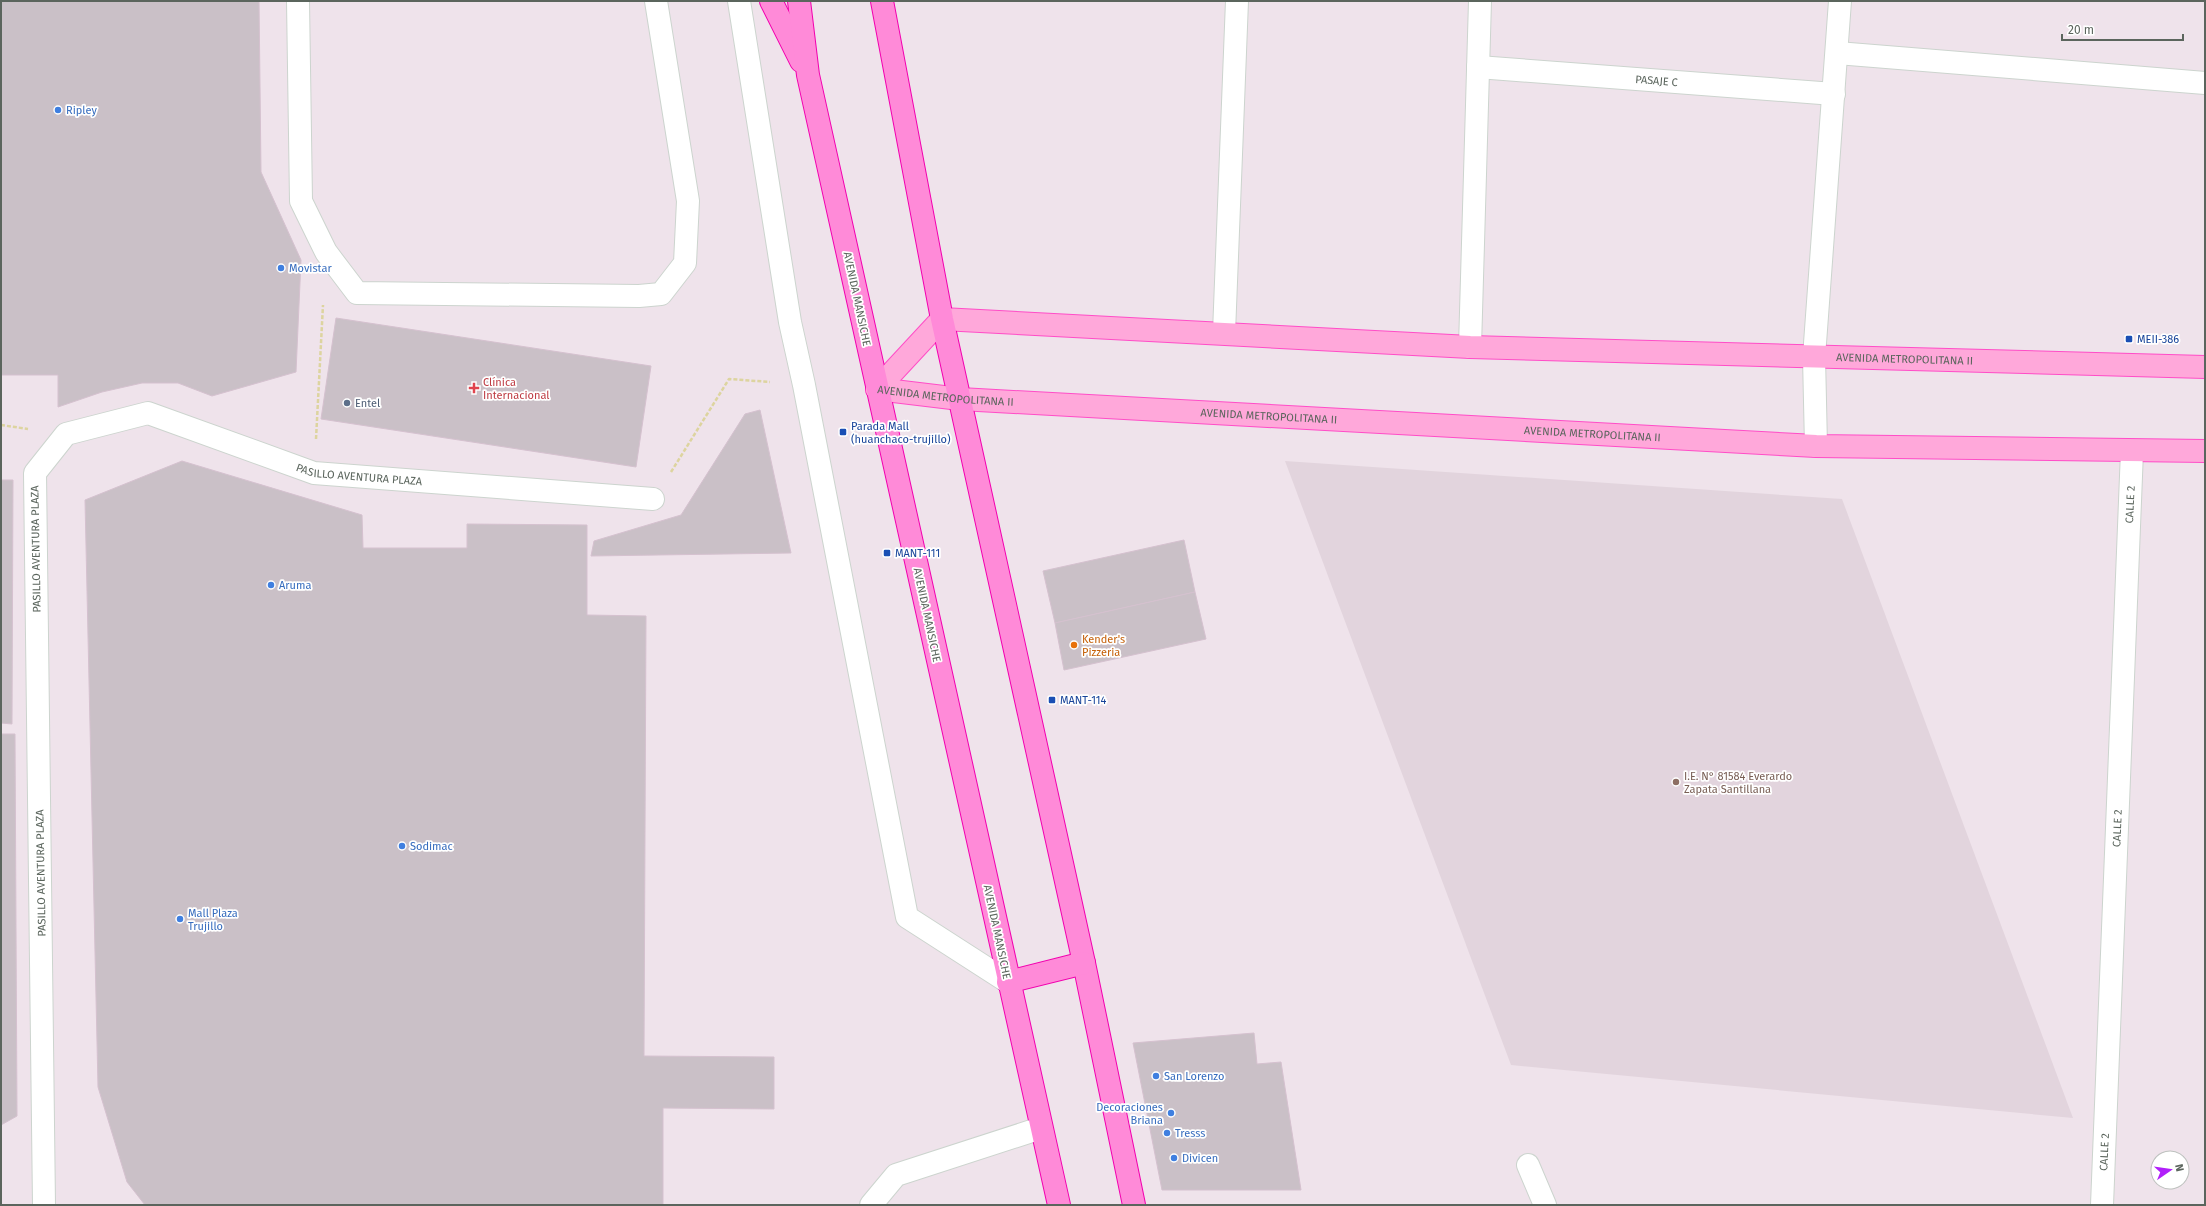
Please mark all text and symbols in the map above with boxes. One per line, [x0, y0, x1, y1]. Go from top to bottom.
scale bar [2062, 16, 2183, 42]
text: 20 m [2068, 23, 2094, 37]
street label: PASAJE C [1635, 72, 1678, 89]
place label: Ripley [66, 104, 97, 117]
marker: Ripley [53, 105, 63, 115]
street label: AVENIDA MANSICHE [841, 251, 873, 348]
place label: Movistar [289, 262, 332, 275]
marker: Movistar [276, 263, 286, 273]
place label: MEII-386 [2137, 333, 2179, 346]
marker: MEII-386 [2124, 334, 2134, 344]
street label: AVENIDA METROPOLITANA II [1836, 350, 1973, 367]
place label: Clínica Internacional [483, 376, 550, 402]
marker: Clínica Internacional [468, 382, 480, 394]
street label: AVENIDA METROPOLITANA II [877, 383, 1014, 408]
place label: Entel [355, 397, 380, 410]
marker: Entel [342, 398, 352, 408]
street label: AVENIDA METROPOLITANA II [1200, 406, 1338, 426]
place label: Parada Mall (huanchaco-trujillo) [851, 420, 951, 446]
street label: AVENIDA METROPOLITANA II [1524, 423, 1661, 444]
marker: Parada Mall (huanchaco-trujillo) [838, 427, 848, 437]
street label: PASILLO AVENTURA PLAZA [294, 461, 423, 488]
street label: PASILLO AVENTURA PLAZA [28, 485, 44, 613]
street label: CALLE 2 [2123, 485, 2137, 524]
place label: MANT-111 [895, 547, 940, 560]
marker: MANT-111 [882, 548, 892, 558]
street label: AVENIDA MANSICHE [911, 567, 943, 664]
place label: Aruma [279, 579, 311, 592]
marker: Aruma [266, 580, 276, 590]
place label: Kender's Pizzeria [1082, 633, 1125, 659]
marker: Kender's Pizzeria [1069, 640, 1079, 650]
place label: MANT-114 [1060, 694, 1107, 707]
marker: MANT-114 [1047, 695, 1057, 705]
place label: I.E. N° 81584 Everardo Zapata Santillana [1684, 770, 1792, 796]
marker: I.E. N° 81584 Everardo Zapata Santillana [1671, 777, 1681, 787]
street label: PASILLO AVENTURA PLAZA [33, 809, 49, 937]
street label: CALLE 2 [2110, 809, 2124, 847]
place label: Sodimac [410, 840, 453, 853]
marker: Sodimac [397, 841, 407, 851]
street label: AVENIDA MANSICHE [981, 884, 1013, 981]
place label: Mall Plaza Trujillo [188, 907, 238, 933]
marker: Mall Plaza Trujillo [175, 914, 185, 924]
place label: San Lorenzo [1164, 1070, 1224, 1083]
marker: San Lorenzo [1151, 1071, 1161, 1081]
place label: Decoraciones Briana [1096, 1101, 1163, 1127]
marker: Decoraciones Briana [1166, 1108, 1176, 1118]
place label: Tresss [1175, 1127, 1205, 1140]
marker: Tresss [1162, 1128, 1172, 1138]
street label: CALLE 2 [2097, 1133, 2111, 1171]
north arrow [2150, 1150, 2190, 1190]
place label: Divicen [1182, 1152, 1218, 1165]
marker: Divicen [1169, 1153, 1179, 1163]
text: N [2172, 1163, 2186, 1173]

